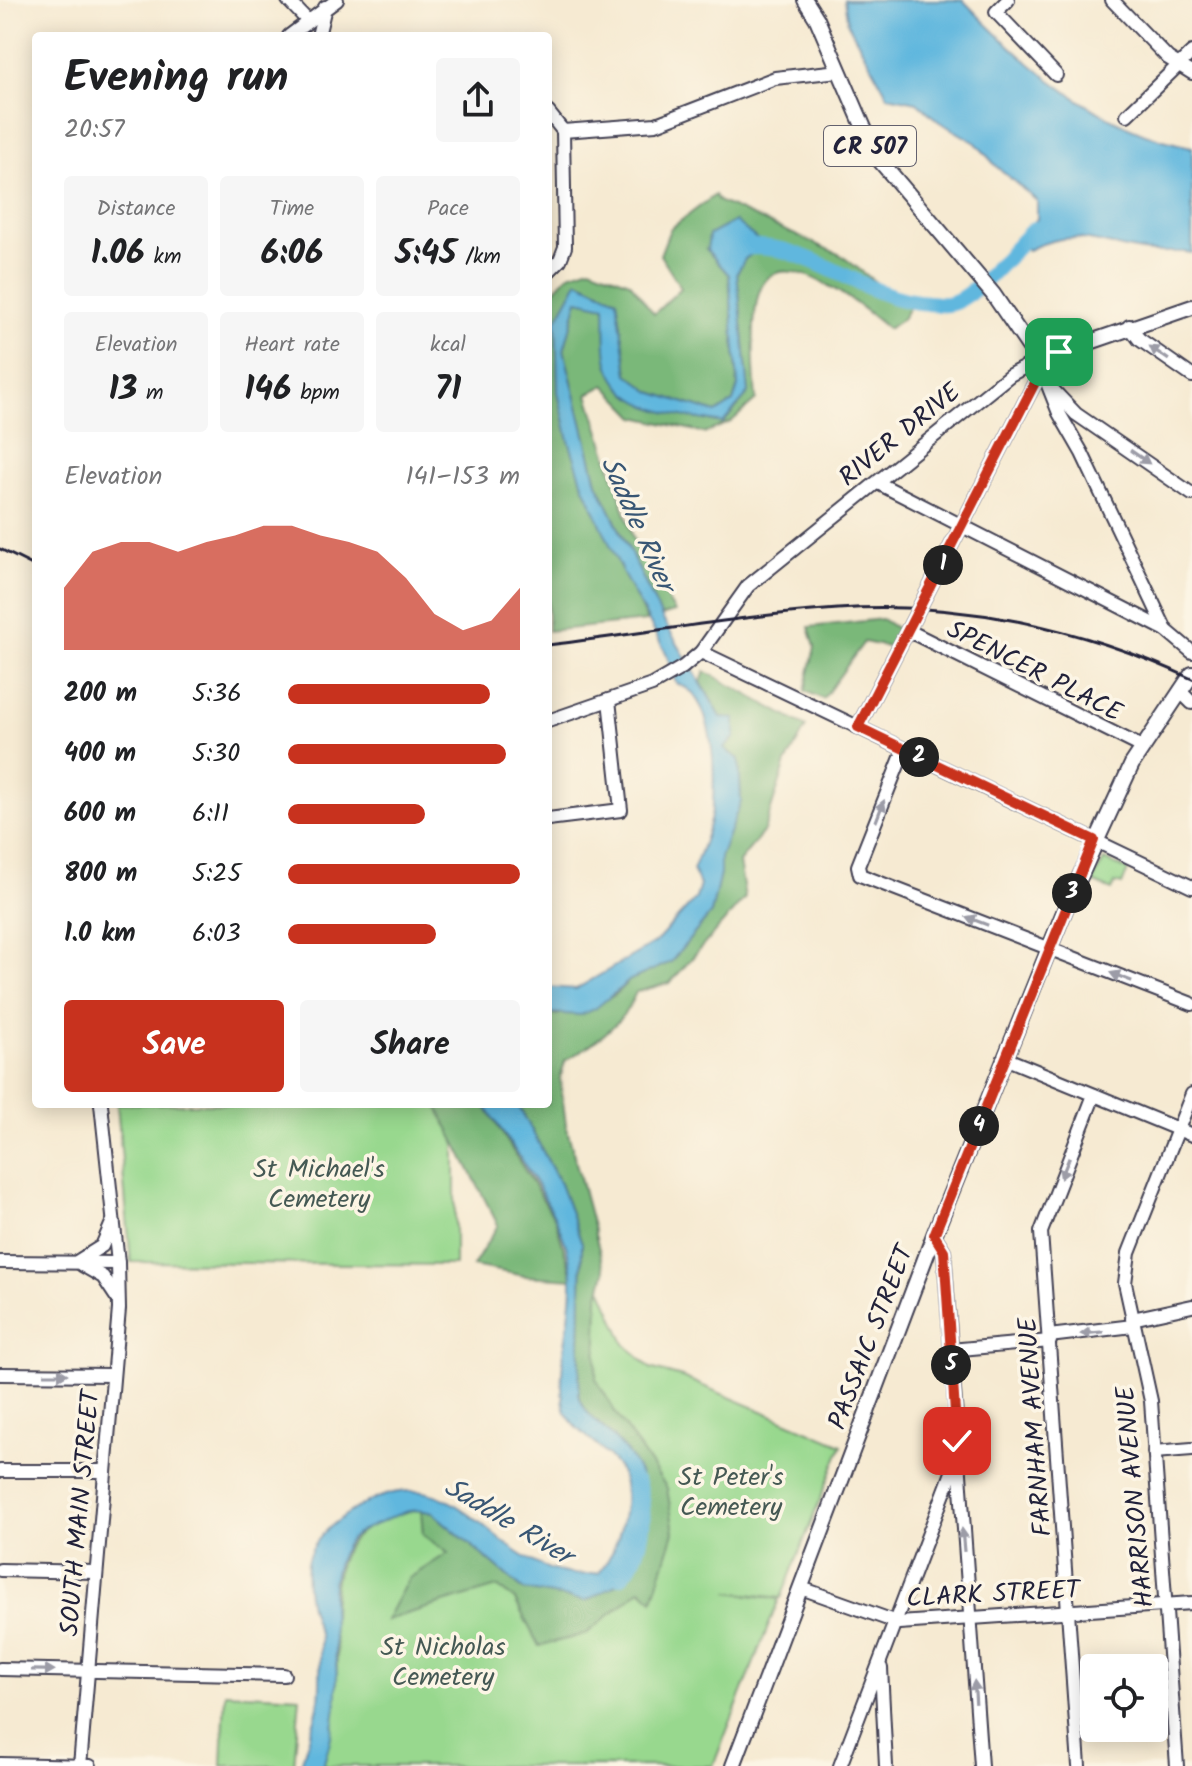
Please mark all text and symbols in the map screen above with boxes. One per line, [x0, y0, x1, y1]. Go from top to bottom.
text: Evening run [64, 44, 288, 114]
button: share [436, 58, 520, 142]
text: 20:57 [64, 109, 124, 151]
road number: CR 507 [824, 126, 916, 166]
text: Distance [96, 192, 176, 227]
text: Time [270, 192, 314, 227]
text: Pace [427, 192, 469, 227]
text: 1.06 [91, 227, 145, 281]
text: 6:06 [261, 227, 323, 281]
text: 5:45 [395, 227, 456, 281]
text: km [145, 240, 181, 275]
text: /km [456, 240, 501, 275]
pin [1025, 318, 1093, 386]
text: Elevation [94, 328, 178, 363]
text: Heart rate [244, 328, 340, 363]
text: kcal [430, 328, 466, 363]
icon: arrive [1037, 330, 1081, 374]
one-way arrow [1148, 346, 1169, 361]
text: 13 [108, 363, 137, 417]
text: 146 [244, 363, 291, 417]
text: 71 [435, 363, 461, 417]
street label: RIVER DRIVE [830, 372, 971, 498]
text: m [137, 376, 164, 411]
text: bpm [291, 376, 340, 411]
water label: Saddle River [587, 449, 689, 604]
one-way arrow [1129, 449, 1150, 465]
text: Elevation [64, 456, 162, 498]
text: 141–153 m [405, 456, 520, 498]
pin: 1 [923, 545, 963, 585]
text: 1 [940, 547, 946, 582]
street label: SPENCER PLACE [939, 609, 1130, 734]
text: 200 m [64, 673, 137, 715]
text: 5:36 [192, 673, 242, 715]
text: 400 m [64, 733, 136, 775]
text: 5:30 [192, 733, 240, 775]
pin: 2 [899, 737, 939, 777]
text: 2 [913, 739, 925, 774]
text: 600 m [64, 793, 136, 835]
text: 6:11 [192, 793, 229, 835]
one-way arrow [874, 799, 887, 823]
text: 800 m [64, 853, 137, 895]
text: 5:25 [192, 853, 241, 895]
pin: 3 [1052, 873, 1092, 913]
text: 3 [1066, 875, 1078, 910]
text: 1.0 km [64, 913, 135, 955]
text: 6:03 [192, 913, 241, 955]
one-way arrow [965, 914, 989, 927]
one-way arrow [1109, 970, 1133, 983]
button: Save [64, 1000, 284, 1092]
button: Share [300, 1000, 520, 1092]
pin: 4 [959, 1106, 999, 1146]
text: 4 [973, 1108, 985, 1143]
park label: St Michael's Cemetery [253, 1149, 385, 1221]
one-way arrow [1058, 1156, 1071, 1180]
street label: PASSAIC STREET [817, 1237, 927, 1436]
street label: FARNHAM AVENUE [1007, 1315, 1065, 1538]
one-way arrow [1079, 1326, 1104, 1339]
pin: 5 [931, 1345, 971, 1385]
text: 5 [945, 1347, 957, 1382]
one-way arrow [44, 1368, 69, 1380]
street label: HARRISON AVENUE [1105, 1383, 1167, 1610]
street label: SOUTH MAIN STREET [49, 1386, 113, 1638]
pin [923, 1407, 991, 1475]
icon: check [935, 1419, 979, 1463]
park label: St Peter's Cemetery [678, 1457, 784, 1529]
water label: Saddle River [435, 1466, 586, 1581]
one-way arrow [957, 1527, 970, 1552]
street label: CLARK STREET [905, 1569, 1083, 1621]
park label: St Nicholas Cemetery [380, 1627, 506, 1699]
map controls [1080, 1654, 1168, 1742]
button: locate [1080, 1654, 1168, 1742]
one-way arrow [31, 1664, 56, 1676]
one-way arrow [968, 1679, 981, 1704]

